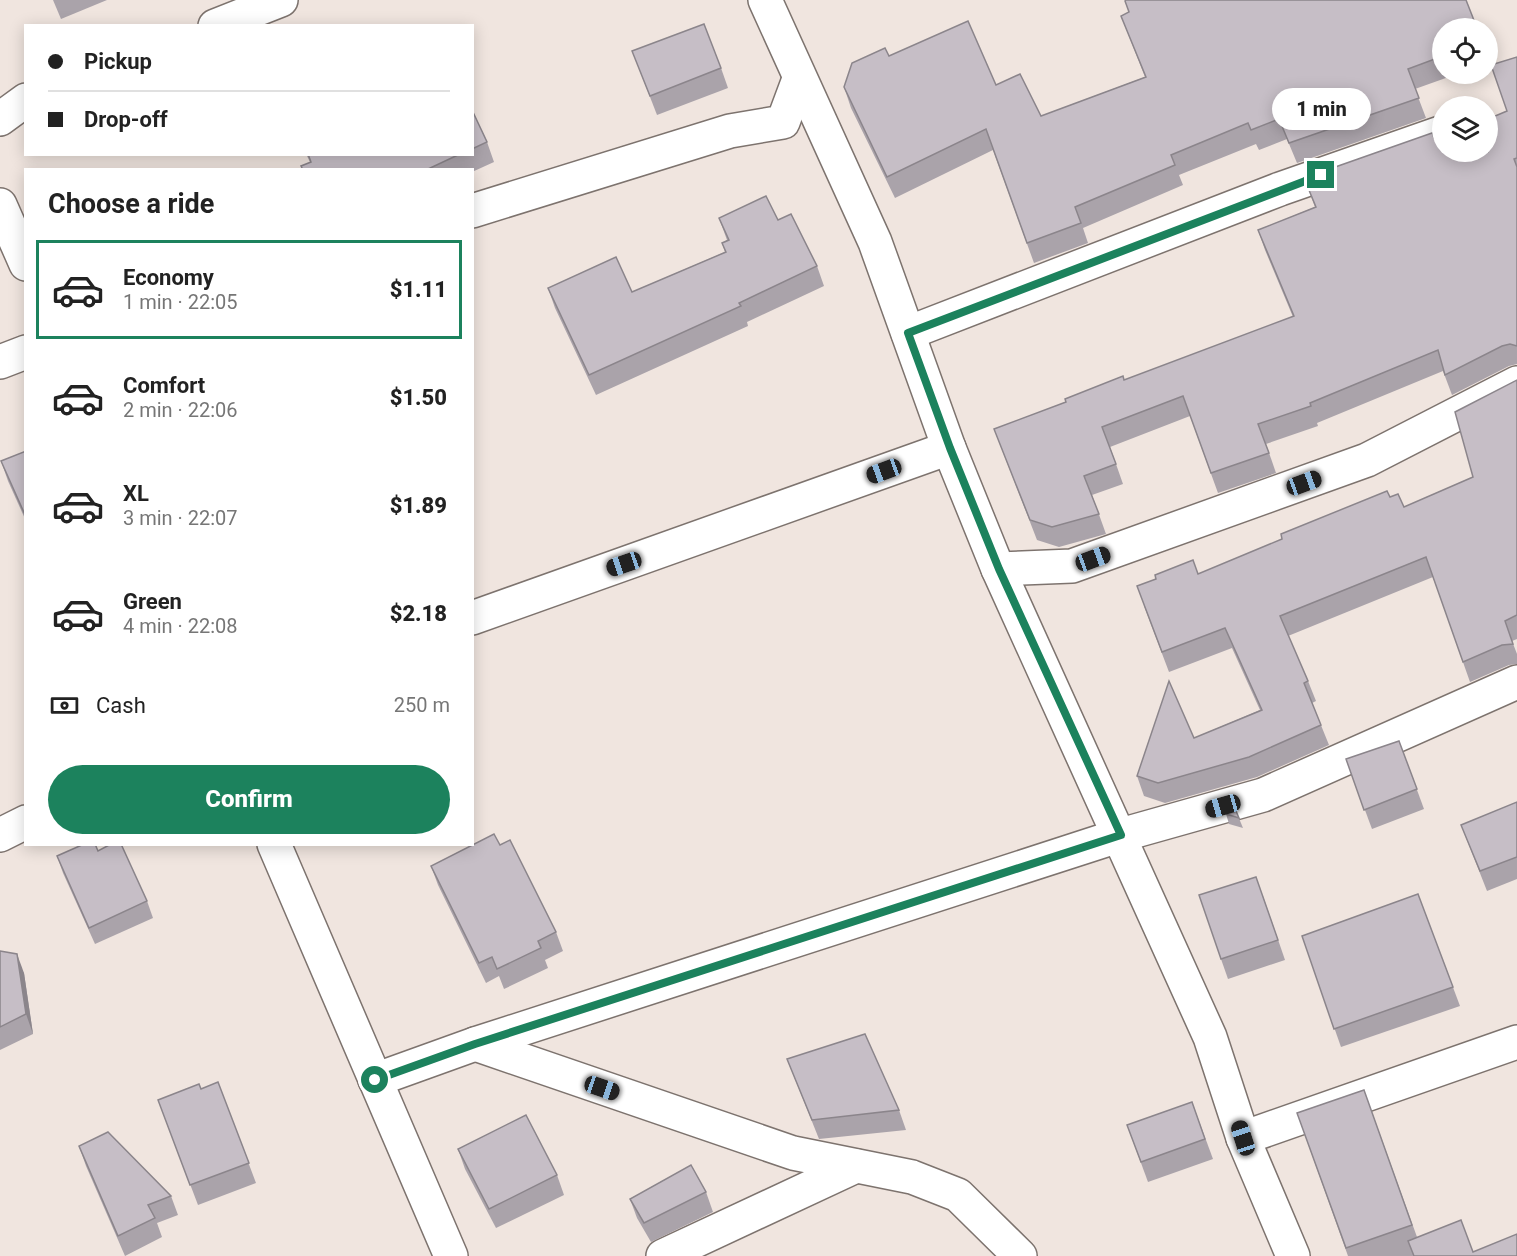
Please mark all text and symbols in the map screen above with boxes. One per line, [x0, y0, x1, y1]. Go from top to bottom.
map controls [1432, 18, 1498, 162]
button: locate [1432, 18, 1498, 84]
text: Pickup [84, 49, 152, 74]
callout: 1 min [1272, 88, 1370, 130]
button: layers [1432, 96, 1498, 162]
text: 1 min [1296, 97, 1347, 121]
text: Drop-off [84, 107, 168, 132]
route end [1307, 161, 1334, 188]
text: Choose a ride [48, 188, 214, 220]
icon: car [51, 263, 105, 317]
text: Economy [123, 265, 214, 290]
text: $1.11 [390, 277, 447, 302]
text: 1 min · 22:05 [123, 290, 238, 314]
icon: car [51, 371, 105, 425]
text: Comfort [123, 373, 205, 398]
text: $1.50 [390, 385, 447, 410]
text: 2 min · 22:06 [123, 398, 238, 422]
car [864, 456, 904, 486]
car [1284, 468, 1324, 498]
icon: car [51, 479, 105, 533]
text: XL [123, 481, 149, 506]
text: $1.89 [390, 493, 447, 518]
text: 3 min · 22:07 [123, 506, 238, 530]
car [1073, 544, 1113, 574]
car [604, 550, 644, 578]
icon: car [51, 587, 105, 641]
text: Green [123, 589, 182, 614]
text: $2.18 [390, 601, 447, 626]
text: 4 min · 22:08 [123, 614, 238, 638]
icon: cash [48, 689, 81, 722]
text: Cash [96, 693, 146, 718]
text: 250 m [394, 693, 450, 717]
button: Confirm [48, 765, 450, 834]
car [1203, 792, 1243, 820]
route start [361, 1066, 388, 1093]
car [582, 1074, 622, 1102]
car [1229, 1118, 1257, 1158]

